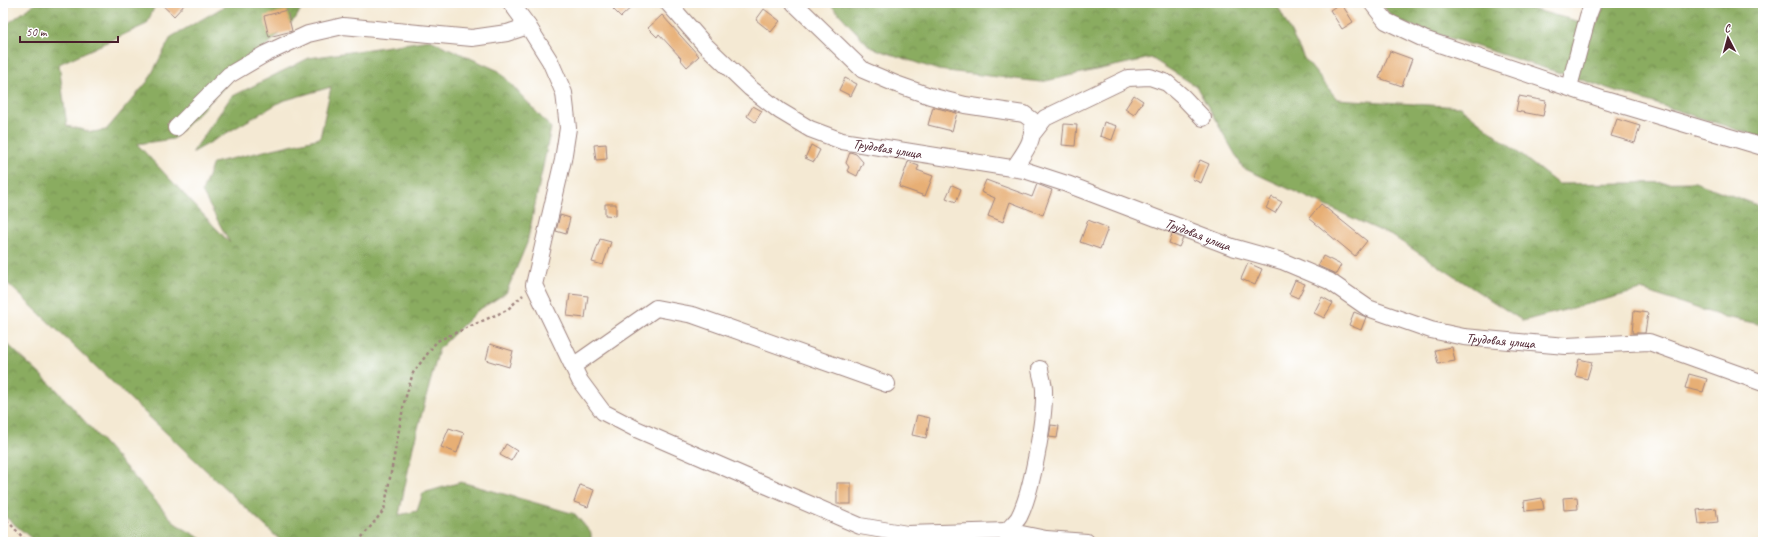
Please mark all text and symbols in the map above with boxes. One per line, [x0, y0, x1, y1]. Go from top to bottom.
scale bar [20, 18, 118, 44]
north arrow [1708, 18, 1748, 58]
text: С [1724, 21, 1732, 35]
text: 50 m [26, 24, 48, 40]
street label: Трудовая улица [852, 134, 924, 162]
street label: Трудовая улица [1163, 214, 1234, 255]
street label: Трудовая улица [1465, 329, 1537, 352]

